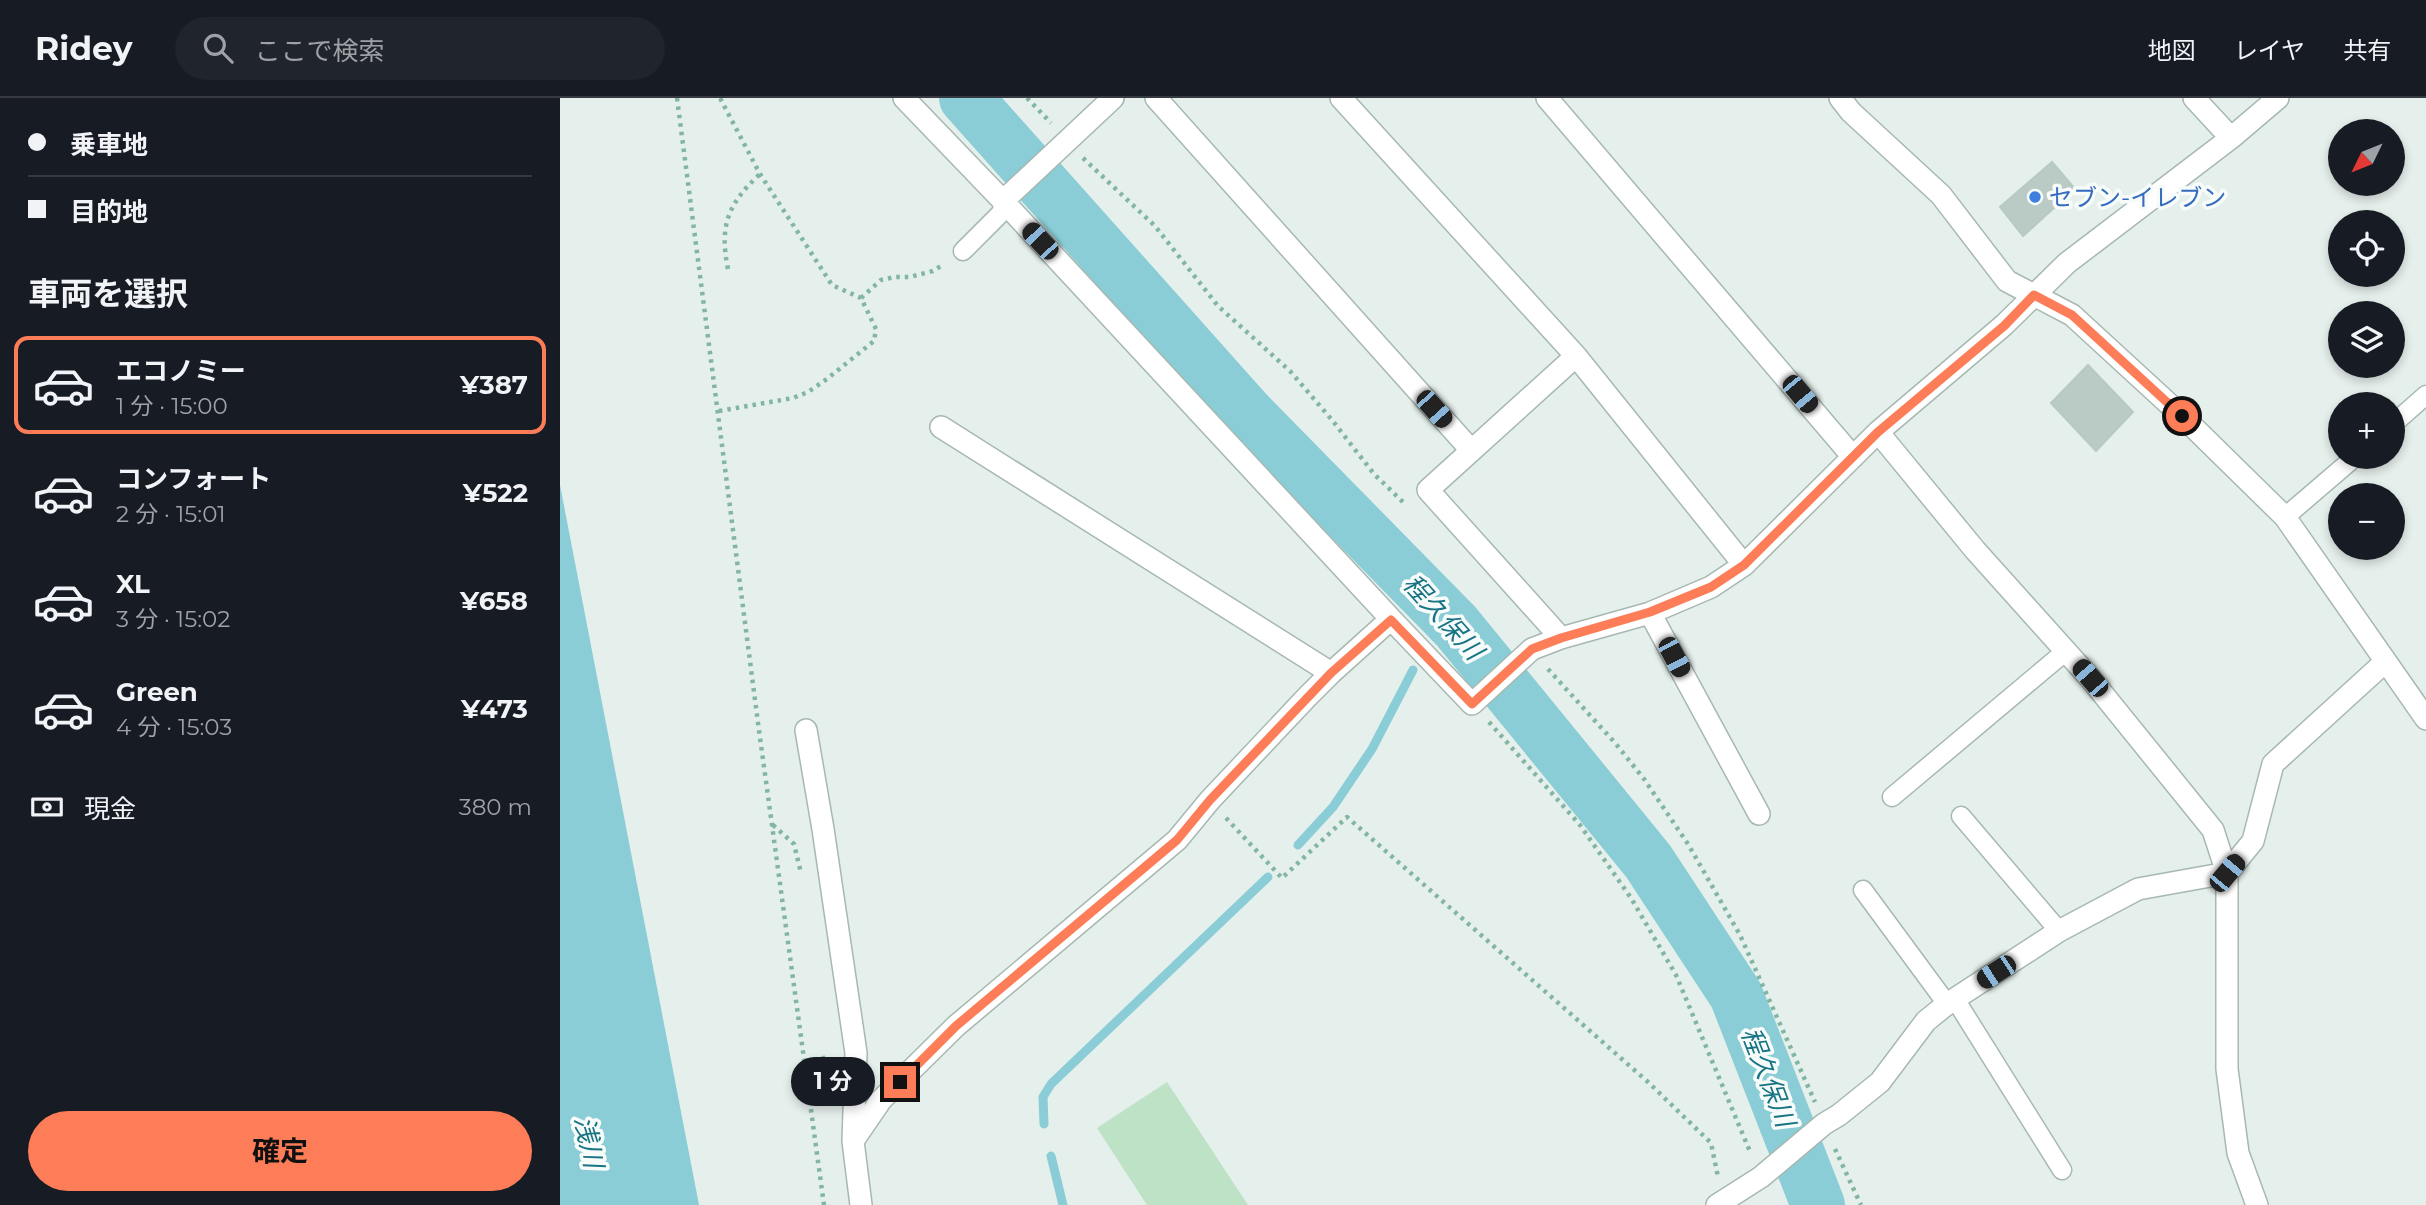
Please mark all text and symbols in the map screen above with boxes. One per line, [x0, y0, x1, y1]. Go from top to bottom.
search box [175, 17, 665, 80]
text: Ridey [35, 28, 133, 68]
icon: search [199, 29, 237, 67]
text: ここで検索 [255, 35, 385, 67]
text: 地図 [2148, 36, 2196, 65]
text: レイヤ [2234, 36, 2305, 65]
text: 共有 [2343, 36, 2391, 65]
north arrow [2328, 119, 2404, 196]
map controls [2328, 119, 2405, 560]
text: 乗車地 [70, 129, 148, 161]
place label: セブン-イレブン [2049, 183, 2226, 212]
marker: セブン-イレブン [2027, 189, 2043, 205]
text: 目的地 [70, 196, 148, 228]
button: locate [2328, 210, 2405, 287]
car [1018, 218, 1063, 264]
text: 車両を選択 [28, 274, 188, 313]
button: layers [2328, 301, 2405, 378]
icon: car [32, 354, 95, 417]
text: エコノミー [116, 355, 246, 387]
text: ¥387 [460, 369, 528, 401]
car [1779, 371, 1822, 417]
car [1413, 386, 1456, 432]
text: 1 分 · 15:00 [116, 392, 228, 420]
button: + [2328, 392, 2405, 469]
route start [2166, 400, 2198, 432]
icon: car [32, 462, 95, 525]
text: コンフォート [116, 463, 271, 495]
text: ¥522 [463, 477, 528, 509]
button: − [2328, 483, 2405, 560]
text: 2 分 · 15:01 [116, 500, 226, 528]
text: XL [116, 568, 150, 600]
water label: 程久保川 [1396, 568, 1492, 669]
icon: car [32, 570, 95, 633]
text: ¥658 [460, 585, 528, 617]
text: 3 分 · 15:02 [116, 605, 230, 633]
car [1655, 634, 1694, 680]
car [2069, 655, 2112, 701]
text: Green [116, 676, 198, 708]
icon: car [32, 678, 95, 741]
text: ¥473 [461, 693, 528, 725]
text: 4 分 · 15:03 [116, 713, 232, 741]
icon: cash [28, 788, 66, 826]
text: 現金 [84, 793, 136, 825]
text: 380 m [459, 793, 532, 821]
car [2206, 850, 2249, 896]
car [1973, 952, 2020, 992]
water label: 程久保川 [1734, 1023, 1803, 1134]
callout: 1 分 [792, 1058, 876, 1107]
route end [884, 1066, 916, 1098]
text: 1 分 [814, 1067, 852, 1095]
button: 確定 [28, 1111, 532, 1191]
water label: 浅川 [568, 1113, 611, 1174]

